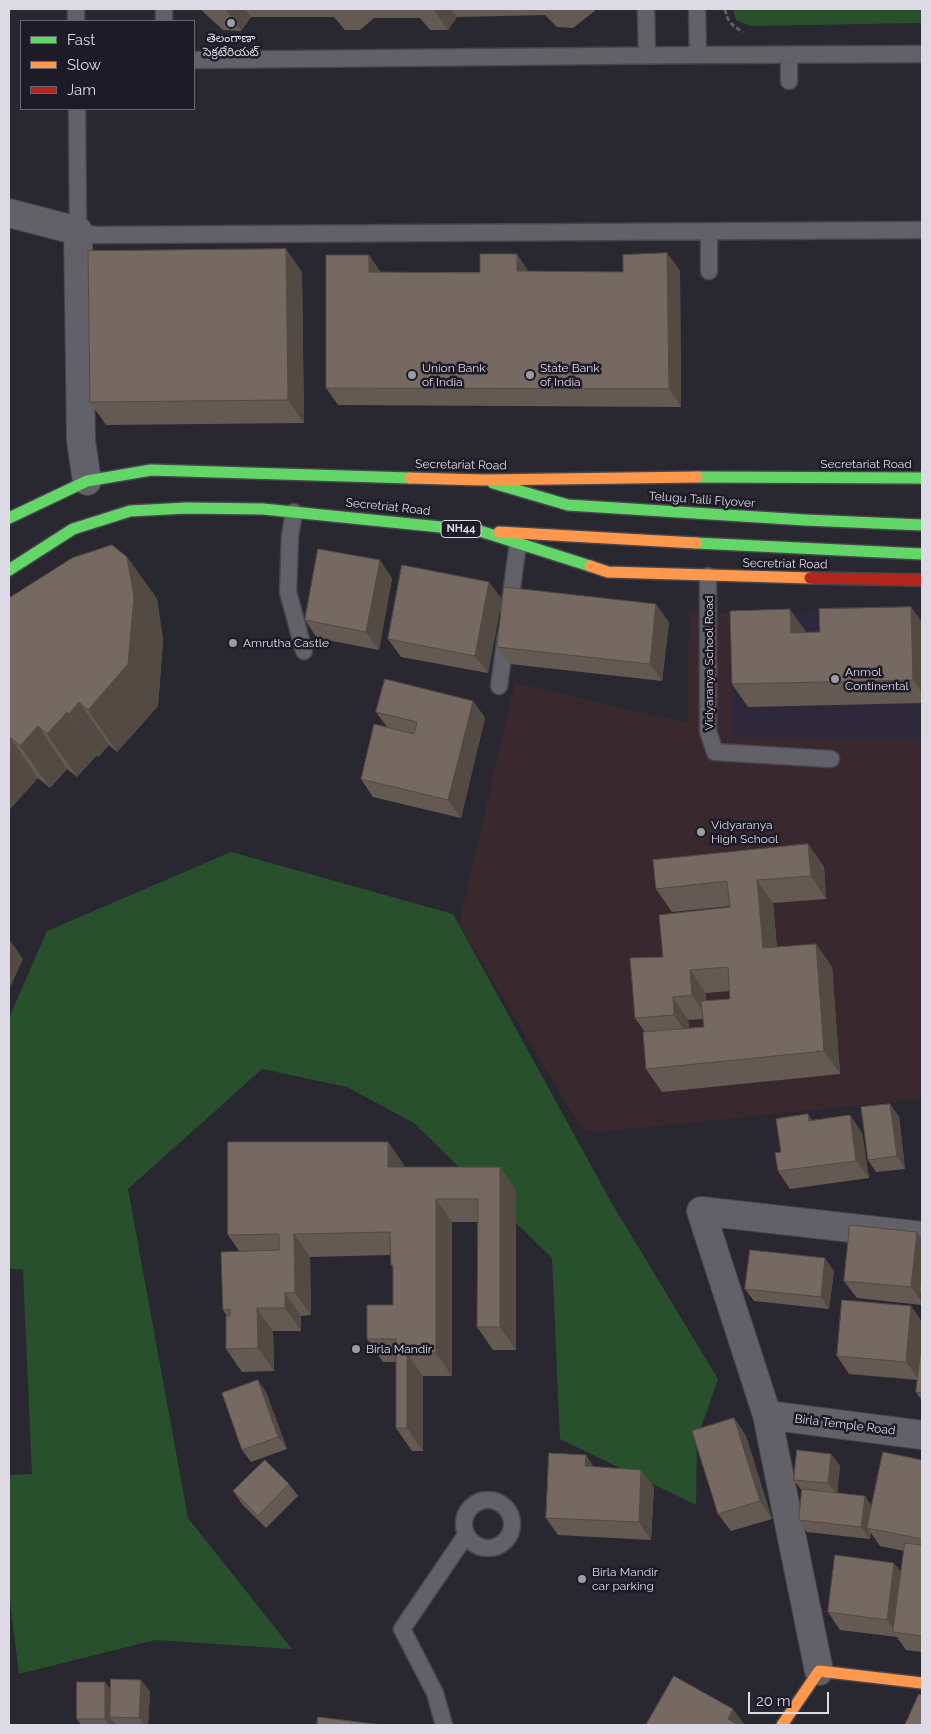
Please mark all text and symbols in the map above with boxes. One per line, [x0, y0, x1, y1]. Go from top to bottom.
marker: తెలంగాణా సెక్రటేరియట్ [225, 17, 237, 29]
legend [20, 20, 195, 110]
text: Fast [67, 31, 95, 49]
place label: తెలంగాణా సెక్రటేరియట్ [203, 31, 259, 59]
text: Slow [67, 56, 101, 74]
text: Jam [67, 81, 96, 99]
place label: Union Bank of India [422, 361, 486, 389]
place label: State Bank of India [540, 361, 600, 389]
marker: Union Bank of India [406, 369, 418, 381]
marker: State Bank of India [524, 369, 536, 381]
street label: Secretariat Road [415, 457, 507, 473]
street label: Secretariat Road [820, 457, 912, 471]
street label: Telugu Talli Flyover [648, 489, 756, 511]
street label: Secretriat Road [345, 495, 431, 519]
road number: NH44 [441, 520, 481, 538]
street label: Secretriat Road [742, 556, 828, 572]
street label: Vidyaranya School Road [702, 596, 716, 730]
place label: Amrutha Castle [243, 636, 329, 650]
marker: Amrutha Castle [227, 637, 239, 649]
place label: Anmol Continental [845, 665, 909, 693]
marker: Anmol Continental [829, 673, 841, 685]
place label: Vidyaranya High School [711, 818, 778, 846]
marker: Vidyaranya High School [695, 826, 707, 838]
place label: Birla Mandir [366, 1342, 432, 1356]
marker: Birla Mandir [350, 1343, 362, 1355]
street label: Birla Temple Road [794, 1412, 896, 1438]
place label: Birla Mandir car parking [592, 1565, 658, 1593]
marker: Birla Mandir car parking [576, 1573, 588, 1585]
scale bar [751, 1682, 832, 1714]
text: 20 m [756, 1692, 791, 1710]

